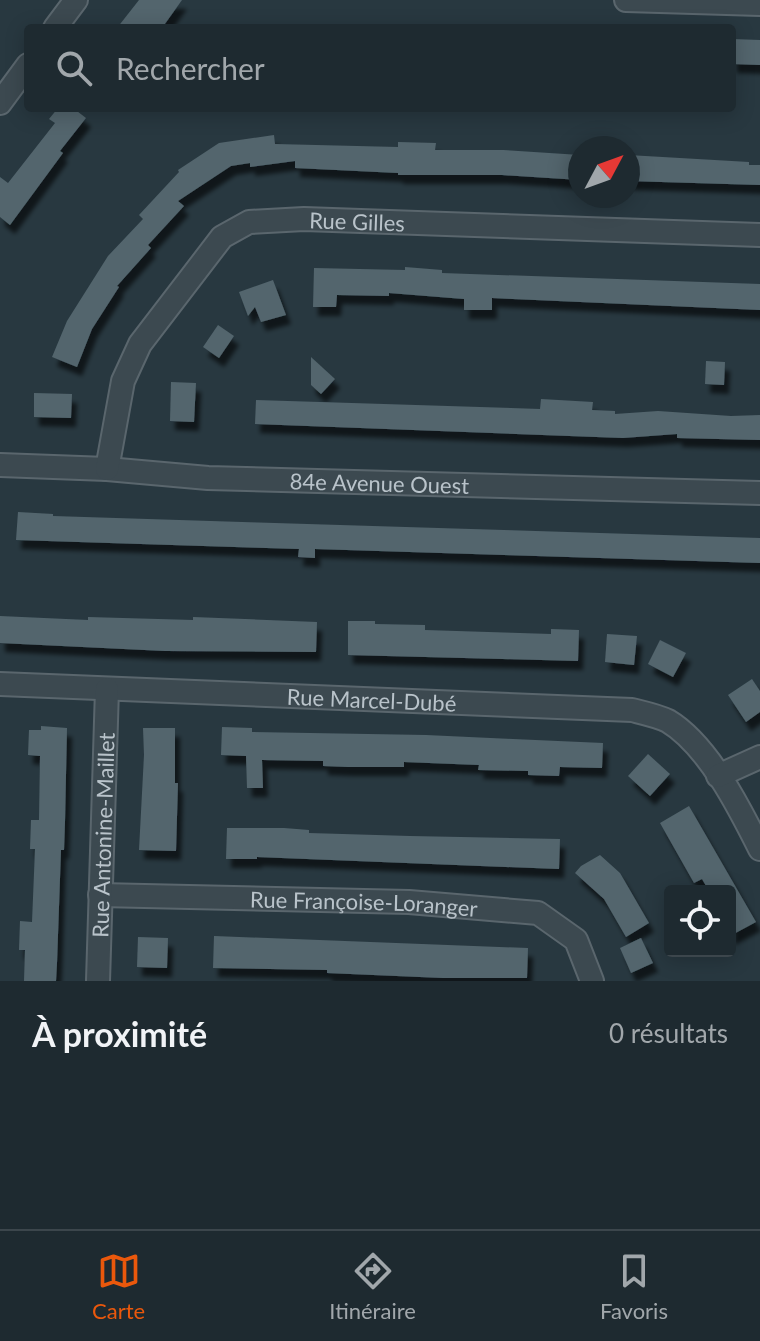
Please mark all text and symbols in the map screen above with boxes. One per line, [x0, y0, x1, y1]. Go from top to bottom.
search box [24, 24, 736, 112]
icon: search [52, 46, 96, 90]
text: Rechercher [116, 50, 265, 86]
north arrow [568, 136, 640, 208]
street label: Rue Gilles [309, 206, 405, 236]
street label: 84e Avenue Ouest [289, 467, 470, 499]
street label: Rue Marcel-Dubé [286, 682, 457, 716]
street label: Rue Antonine-Maillet [86, 732, 119, 938]
street label: Rue Françoise-Loranger [250, 885, 479, 921]
map controls [664, 885, 736, 957]
button: locate [664, 885, 736, 957]
text: À proximité [32, 1013, 207, 1054]
text: 0 résultats [609, 1017, 728, 1049]
tab: Carte [92, 1249, 145, 1324]
tab: Itinéraire [329, 1249, 416, 1324]
tab: Favoris [600, 1249, 668, 1324]

